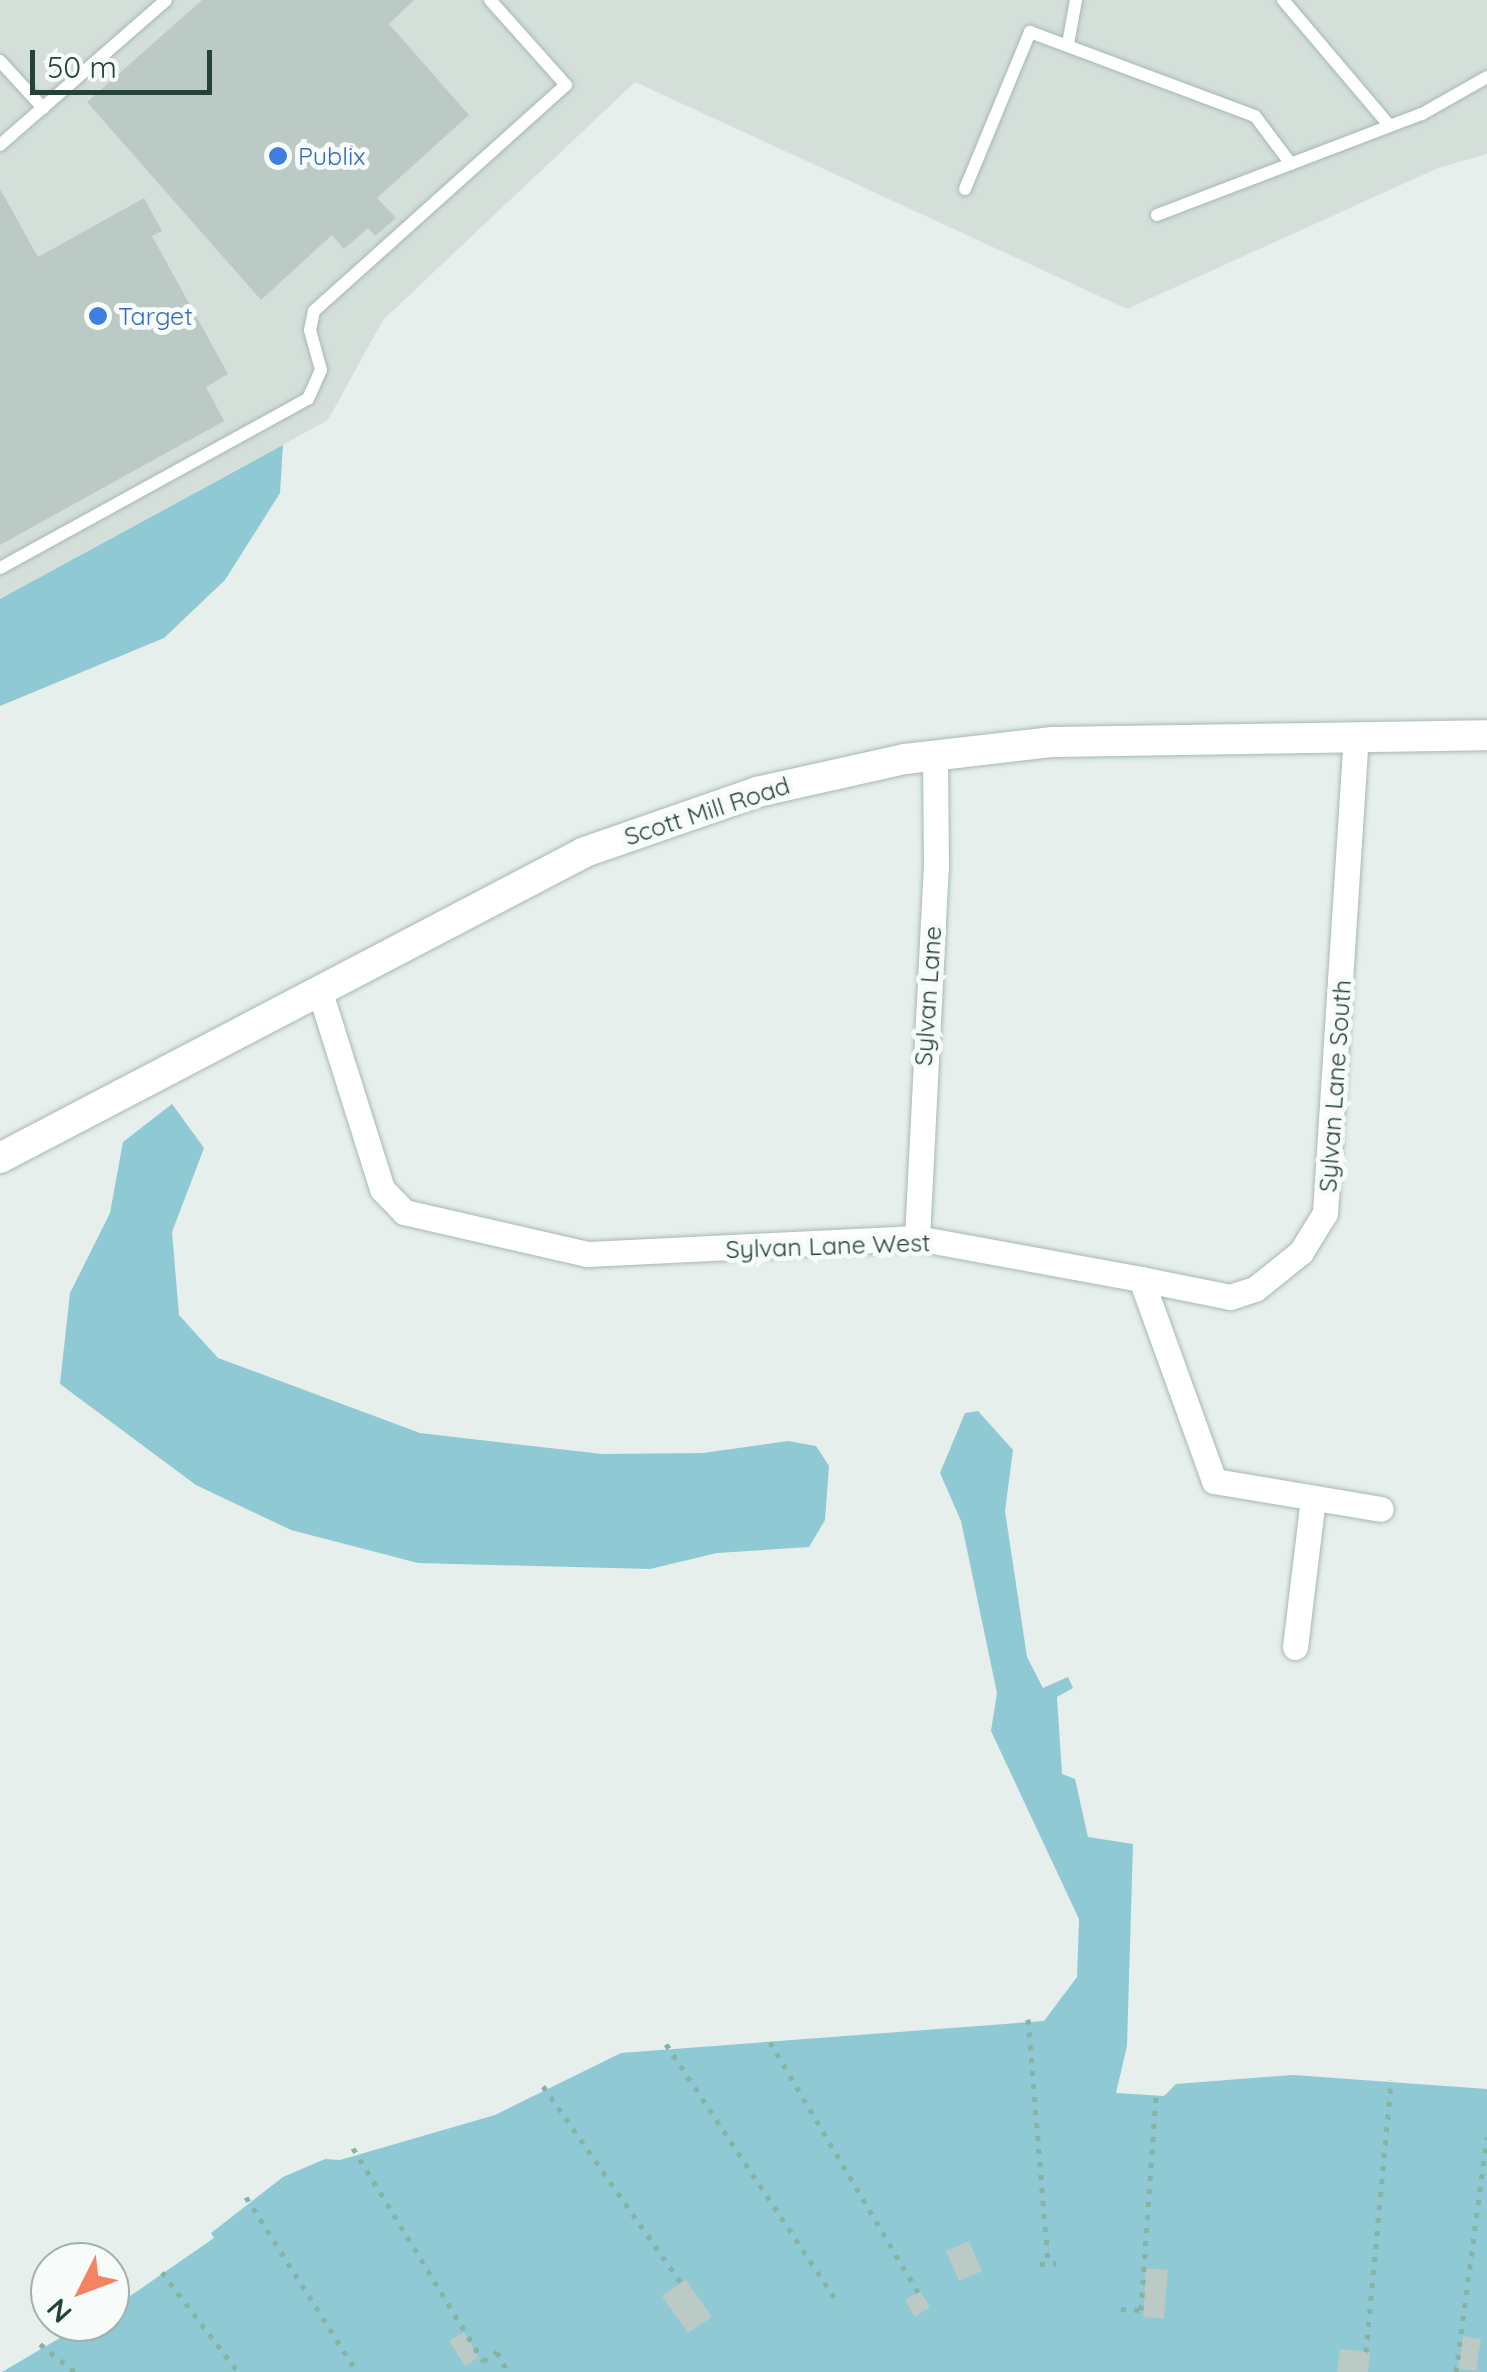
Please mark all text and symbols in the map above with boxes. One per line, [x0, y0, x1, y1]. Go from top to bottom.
scale bar [35, 30, 218, 92]
text: 50 m [47, 48, 117, 86]
place label: Publix [298, 141, 365, 171]
marker: Publix [267, 145, 289, 167]
place label: Target [118, 301, 193, 331]
marker: Target [87, 305, 109, 327]
street label: Scott Mill Road [620, 770, 794, 852]
street label: Sylvan Lane [908, 925, 948, 1067]
street label: Sylvan Lane South [1313, 979, 1357, 1193]
street label: Sylvan Lane West [725, 1227, 931, 1265]
north arrow [30, 2242, 130, 2342]
text: N [39, 2292, 79, 2330]

